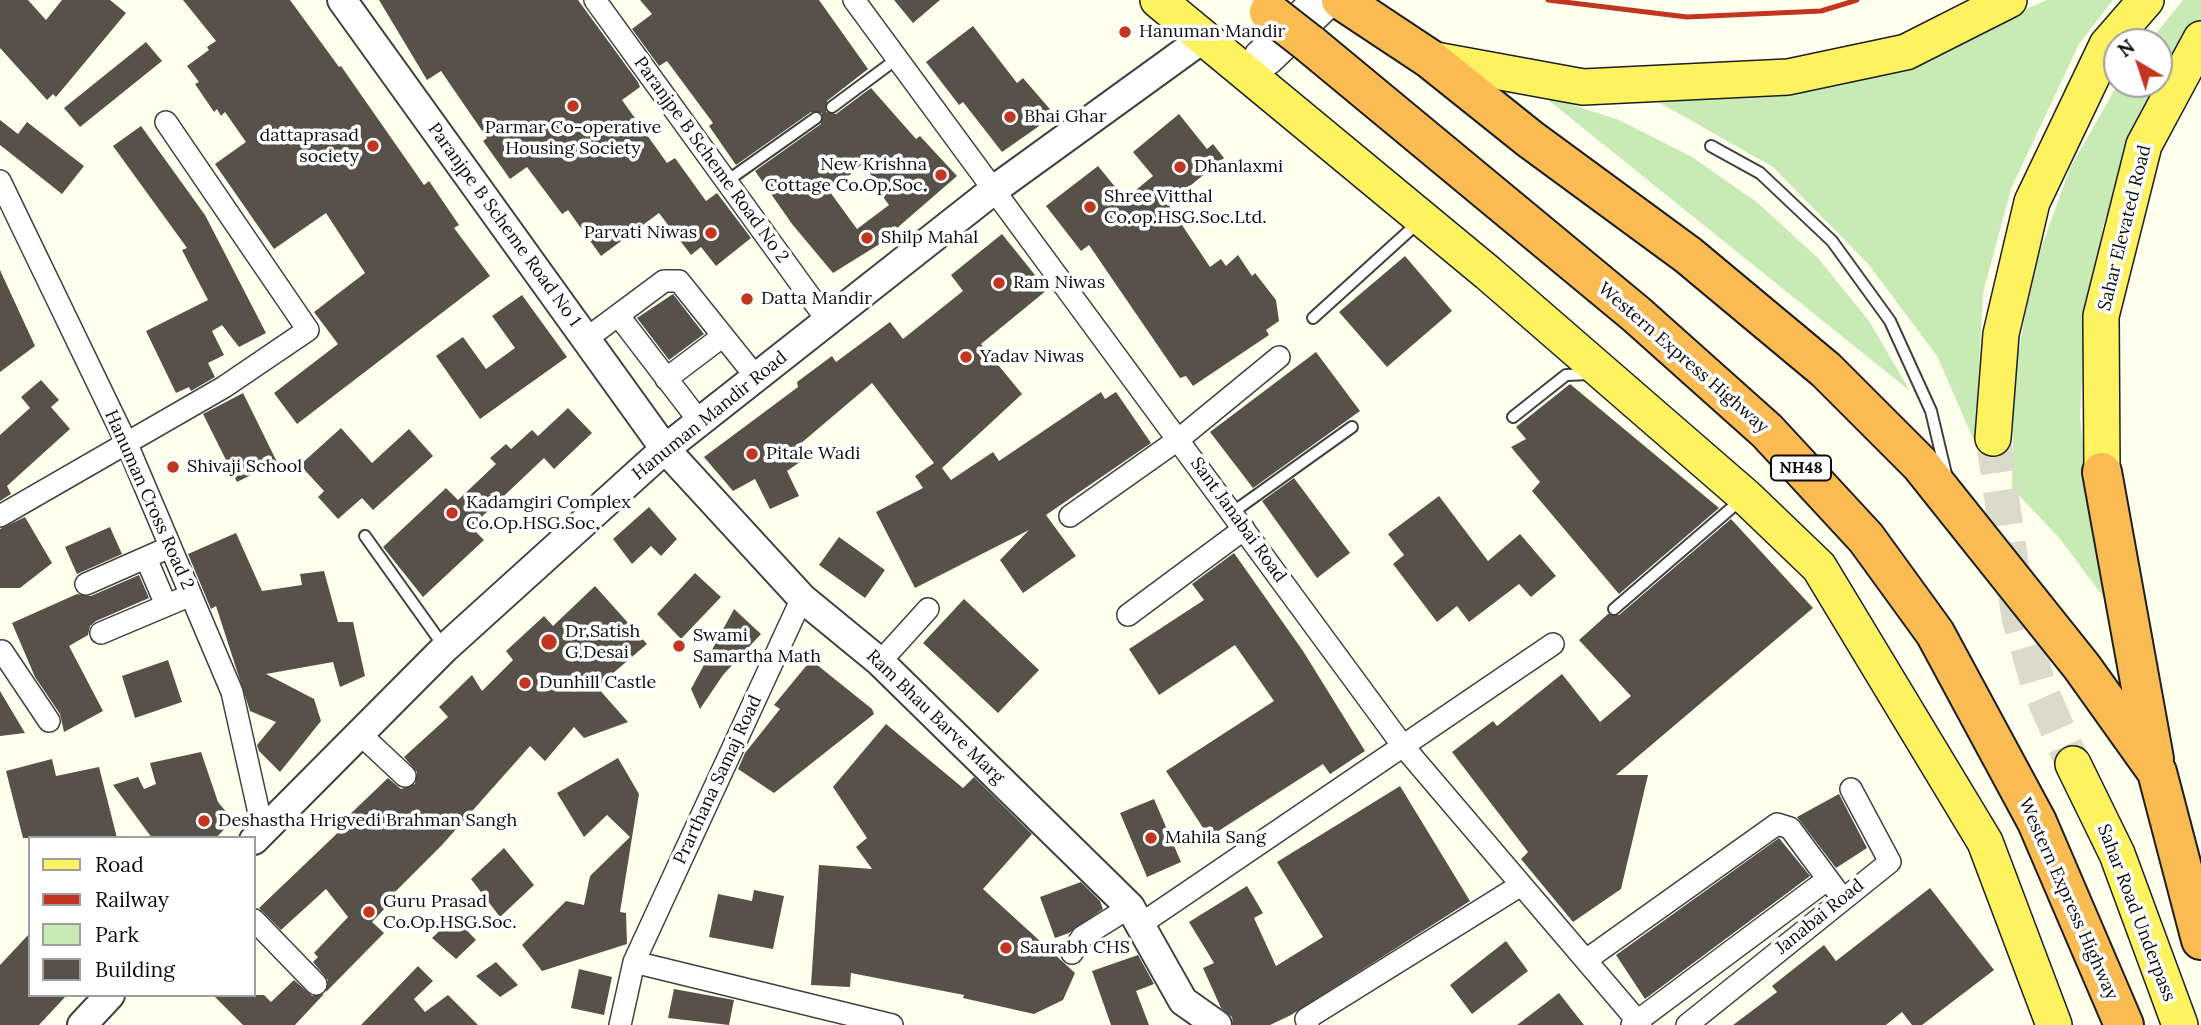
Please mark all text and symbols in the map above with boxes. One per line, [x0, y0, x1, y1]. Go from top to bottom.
place label: Hanuman Mandir [1139, 21, 1285, 43]
marker: Hanuman Mandir [1117, 24, 1133, 40]
north arrow [2103, 28, 2173, 98]
text: N [2113, 34, 2139, 62]
street label: Paranjpe B Scheme Road No 2 [629, 53, 793, 267]
marker: Parmar Co-operative Housing Society [565, 98, 581, 114]
place label: Bhai Ghar [1024, 106, 1106, 128]
marker: Bhai Ghar [1002, 109, 1018, 125]
place label: Parmar Co-operative Housing Society [485, 117, 661, 160]
street label: Paranjpe B Scheme Road No 1 [423, 119, 585, 331]
place label: dattaprasad society [260, 125, 359, 168]
marker: dattaprasad society [365, 138, 381, 154]
street label: Sahar Elevated Road [2094, 143, 2156, 313]
place label: New Krishna Cottage Co.Op.Soc. [765, 154, 927, 196]
place label: Dhanlaxmi [1194, 156, 1283, 178]
marker: Dhanlaxmi [1172, 159, 1188, 175]
marker: New Krishna Cottage Co.Op.Soc. [933, 167, 949, 183]
place label: Shree Vitthal Co.op.HSG.Soc.Ltd. [1104, 186, 1267, 228]
marker: Shree Vitthal Co.op.HSG.Soc.Ltd. [1082, 199, 1098, 215]
place label: Parvati Niwas [584, 222, 697, 244]
marker: Parvati Niwas [703, 225, 719, 241]
place label: Shilp Mahal [881, 227, 978, 249]
marker: Shilp Mahal [859, 230, 875, 246]
place label: Ram Niwas [1013, 272, 1105, 294]
marker: Ram Niwas [991, 275, 1007, 291]
street label: Western Express Highway [1593, 278, 1773, 438]
place label: Datta Mandir [761, 288, 872, 310]
marker: Datta Mandir [739, 291, 755, 307]
place label: Yadav Niwas [980, 346, 1084, 368]
street label: Hanuman Mandir Road [628, 347, 792, 485]
marker: Yadav Niwas [958, 349, 974, 365]
street label: Hanuman Cross Road 2 [100, 407, 198, 593]
place label: Pitale Wadi [766, 443, 860, 465]
marker: Pitale Wadi [744, 446, 760, 462]
street label: Sant Janabai Road [1185, 453, 1291, 587]
place label: Shivaji School [187, 456, 302, 478]
road number: NH48 [1771, 456, 1831, 481]
marker: Shivaji School [165, 459, 181, 475]
place label: Kadamgiri Complex Co.Op.HSG.Soc. [466, 492, 631, 534]
marker: Kadamgiri Complex Co.Op.HSG.Soc. [444, 505, 460, 521]
place label: Dr.Satish G.Desai [565, 621, 640, 664]
place label: Swami Samartha Math [693, 625, 821, 668]
marker: Dr.Satish G.Desai [539, 632, 559, 652]
marker: Swami Samartha Math [671, 638, 687, 654]
street label: Ram Bhau Barve Marg [862, 646, 1008, 788]
place label: Dunhill Castle [539, 672, 656, 694]
marker: Dunhill Castle [517, 675, 533, 691]
street label: Prarthana Samaj Road [669, 692, 767, 868]
street label: Western Express Highway [2014, 795, 2122, 1003]
place label: Deshastha Hrigvedi Brahman Sangh [218, 810, 517, 832]
marker: Deshastha Hrigvedi Brahman Sangh [196, 813, 212, 829]
street label: Sahar Road Underpass [2092, 821, 2180, 1005]
place label: Mahila Sang [1165, 827, 1266, 849]
marker: Mahila Sang [1143, 830, 1159, 846]
legend [28, 836, 256, 997]
text: Road [95, 851, 144, 878]
street label: Janabai Road [1772, 875, 1868, 959]
text: Railway [95, 886, 169, 913]
place label: Guru Prasad Co.Op.HSG.Soc. [383, 891, 517, 934]
marker: Guru Prasad Co.Op.HSG.Soc. [361, 904, 377, 920]
text: Park [95, 921, 139, 948]
place label: Saurabh CHS [1020, 937, 1130, 959]
marker: Saurabh CHS [998, 940, 1014, 956]
text: Building [95, 956, 175, 983]

